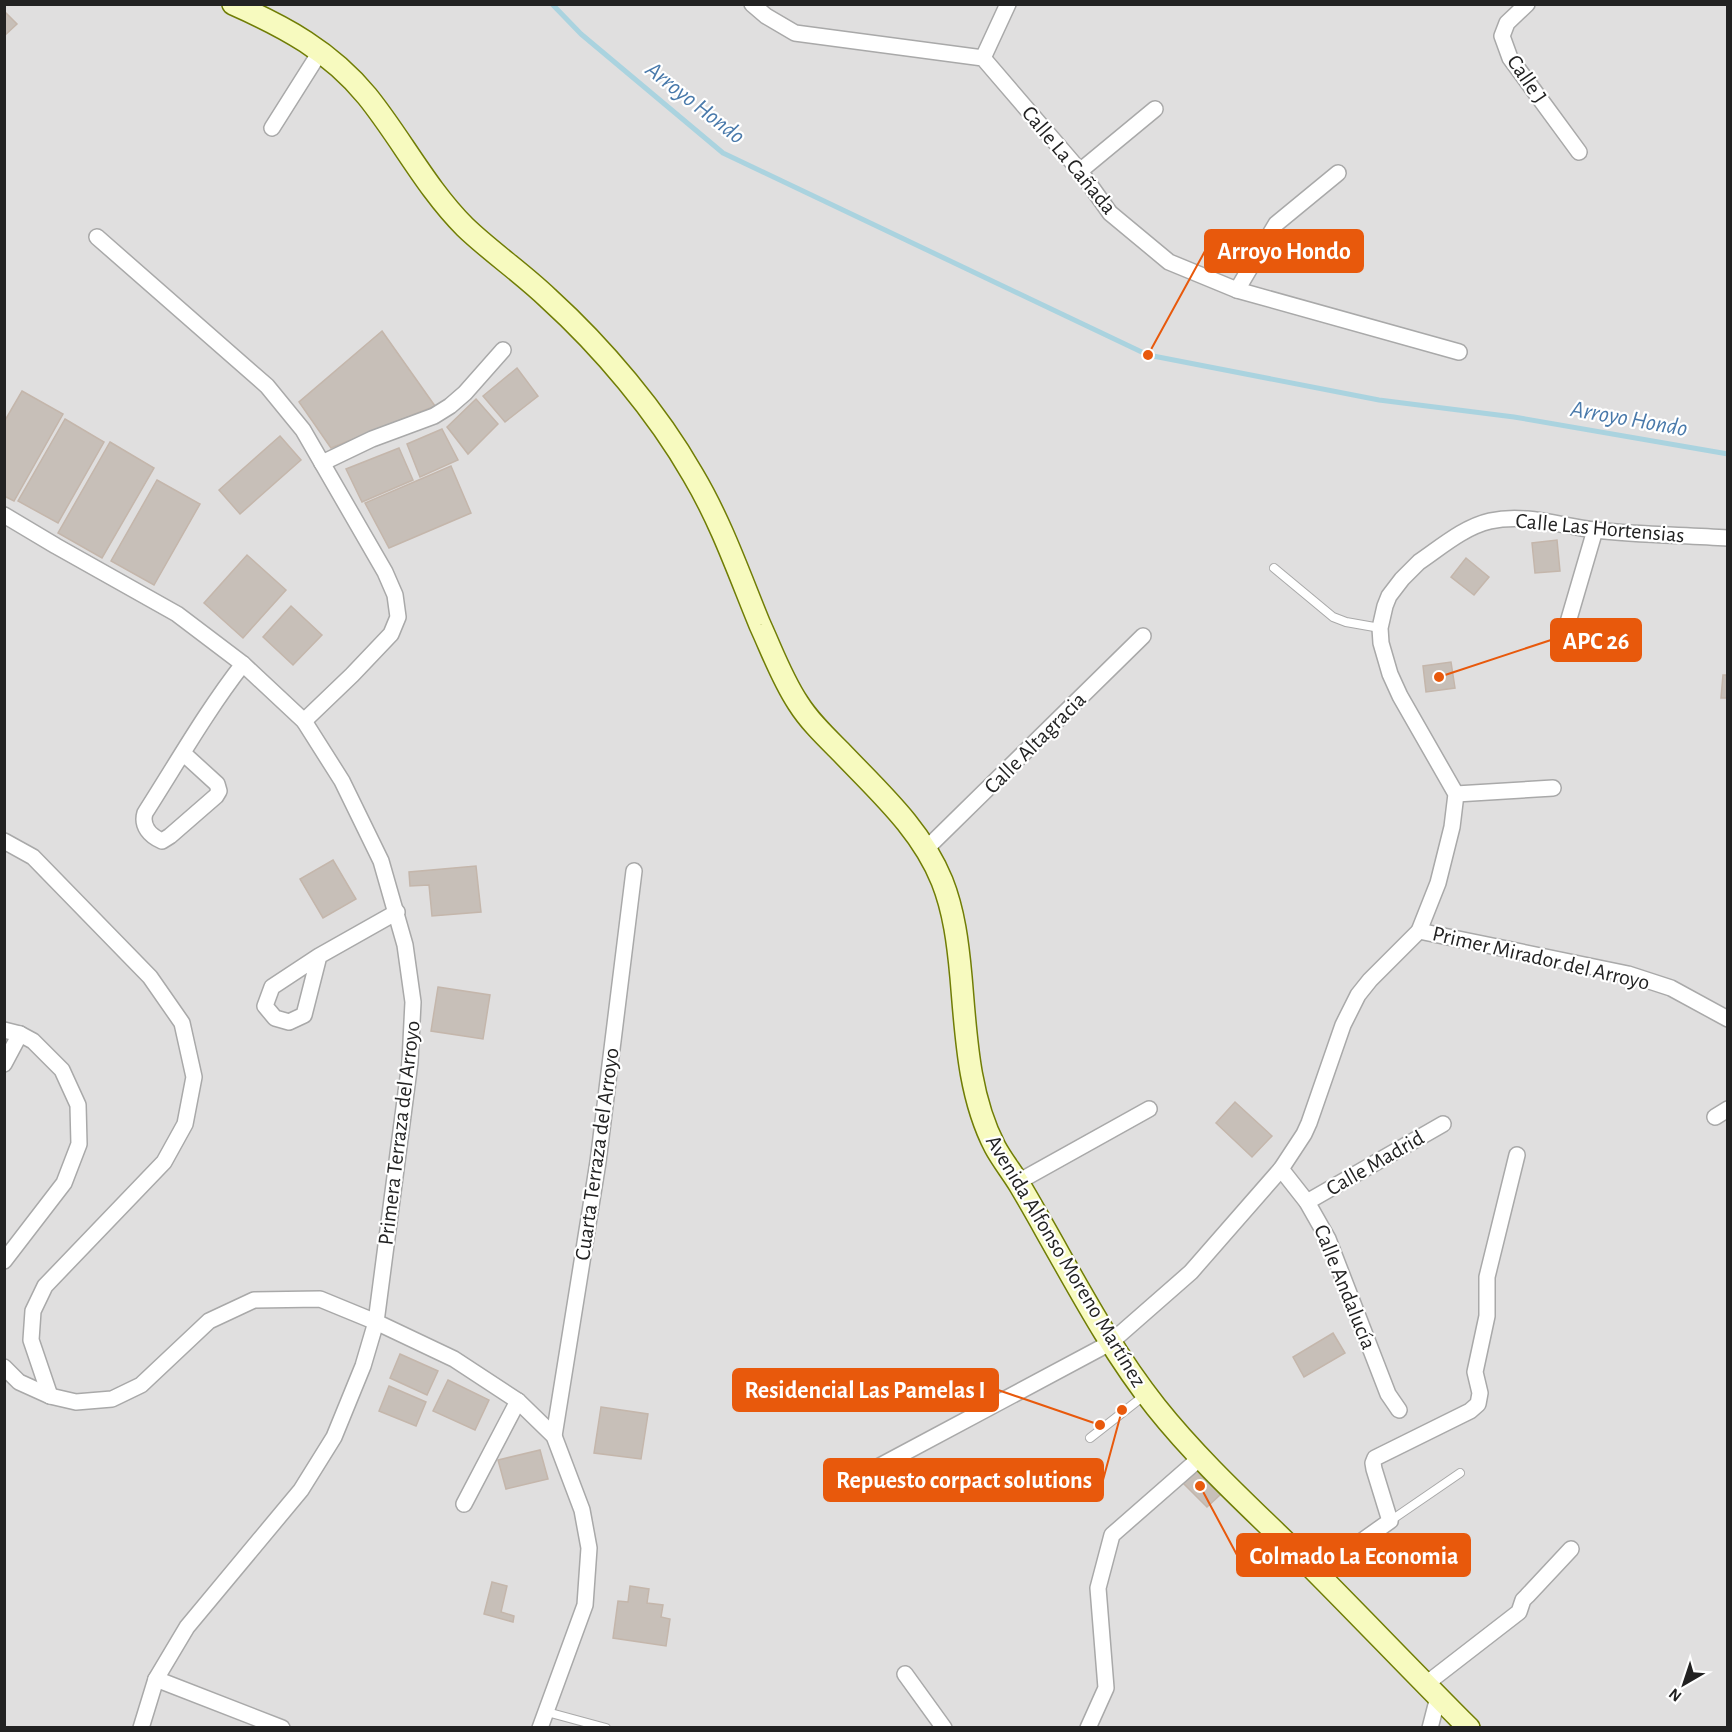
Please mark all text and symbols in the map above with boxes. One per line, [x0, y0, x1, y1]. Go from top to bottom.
street label: Calle J [1503, 51, 1551, 107]
water label: Arroyo Hondo [640, 57, 749, 149]
street label: Calle La Cañada [1018, 102, 1120, 218]
callout: Arroyo Hondo [1205, 230, 1363, 272]
text: Arroyo Hondo [1217, 240, 1351, 264]
water label: Arroyo Hondo [1568, 397, 1689, 441]
street label: Calle Las Hortensias [1515, 510, 1685, 546]
callout: APC 26 [1551, 619, 1641, 661]
text: APC 26 [1563, 630, 1629, 654]
street label: Calle Altagracia [980, 688, 1090, 798]
street label: Primer Mirador del Arroyo [1430, 922, 1652, 994]
street label: Primera Terraza del Arroyo [374, 1019, 424, 1247]
street label: Cuarta Terraza del Arroyo [571, 1046, 623, 1262]
street label: Calle Madrid [1322, 1126, 1428, 1200]
street label: Avenida Alfonso Moreno Martínez [982, 1131, 1150, 1391]
street label: Calle Andalucía [1310, 1222, 1380, 1352]
callout: Residencial Las Pamelas I [733, 1369, 998, 1411]
text: Residencial Las Pamelas I [744, 1379, 986, 1403]
callout: Repuesto corpact solutions [824, 1459, 1103, 1501]
text: Repuesto corpact solutions [836, 1469, 1092, 1493]
callout: Colmado La Economia [1237, 1534, 1470, 1576]
text: Colmado La Economia [1249, 1545, 1459, 1569]
north arrow [1654, 1654, 1714, 1714]
text: N [1666, 1685, 1685, 1705]

